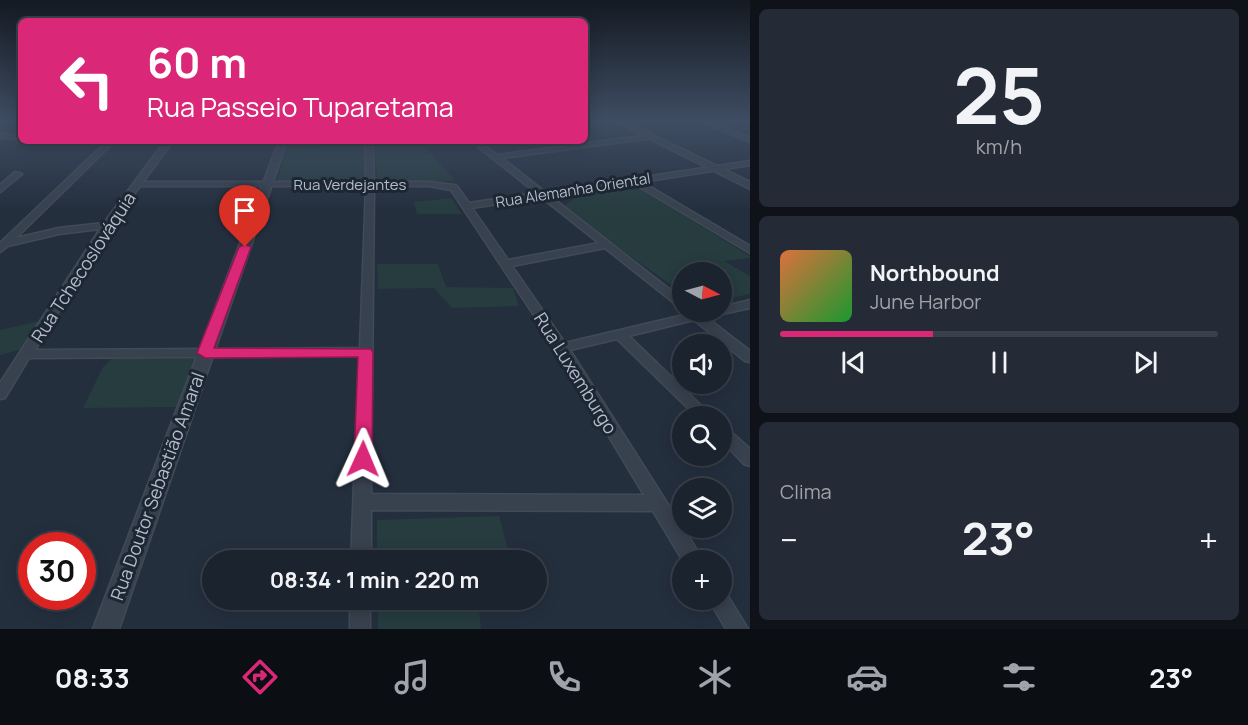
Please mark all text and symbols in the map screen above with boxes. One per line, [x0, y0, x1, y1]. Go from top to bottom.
text: 60 m [147, 33, 247, 91]
text: 25 [953, 41, 1045, 147]
icon: left [48, 42, 126, 120]
text: Rua Passeio Tuparetama [147, 88, 454, 125]
text: km/h [976, 133, 1022, 160]
street label: Rua Alemanha Oriental [494, 167, 652, 213]
street label: Rua Verdejantes [294, 174, 407, 195]
pin [219, 185, 270, 247]
street label: Rua Tchecoslováquia [25, 187, 141, 347]
icon: arrive [228, 194, 261, 227]
text: Northbound [870, 258, 1000, 288]
north arrow [672, 262, 732, 322]
map controls [672, 262, 732, 610]
text: June Harbor [870, 288, 982, 315]
street label: Rua Luxemburgo [529, 308, 623, 438]
button: sound [672, 334, 732, 394]
icon: previous [837, 346, 870, 379]
icon: pause [983, 346, 1016, 379]
icon: next [1129, 346, 1162, 379]
street label: Rua Doutor Sebastião Amaral [105, 369, 209, 603]
button: search [672, 406, 732, 466]
position arrow [331, 427, 395, 491]
button: layers [672, 478, 732, 538]
text: Clima [780, 478, 832, 505]
text: 23° [962, 507, 1035, 569]
text: − [780, 517, 798, 562]
text: + [1199, 517, 1218, 562]
speed limit sign: 30 [18, 532, 96, 610]
button: + [672, 550, 732, 610]
text: 08:34 · 1 min · 220 m [270, 565, 479, 595]
icon: directions [239, 656, 281, 698]
icon: music [391, 656, 433, 698]
icon: phone [543, 656, 585, 698]
icon: climate [694, 656, 736, 698]
icon: car [846, 656, 888, 698]
icon: filters [998, 656, 1040, 698]
text: 08:33 [55, 659, 130, 696]
text: 23° [1149, 659, 1193, 696]

